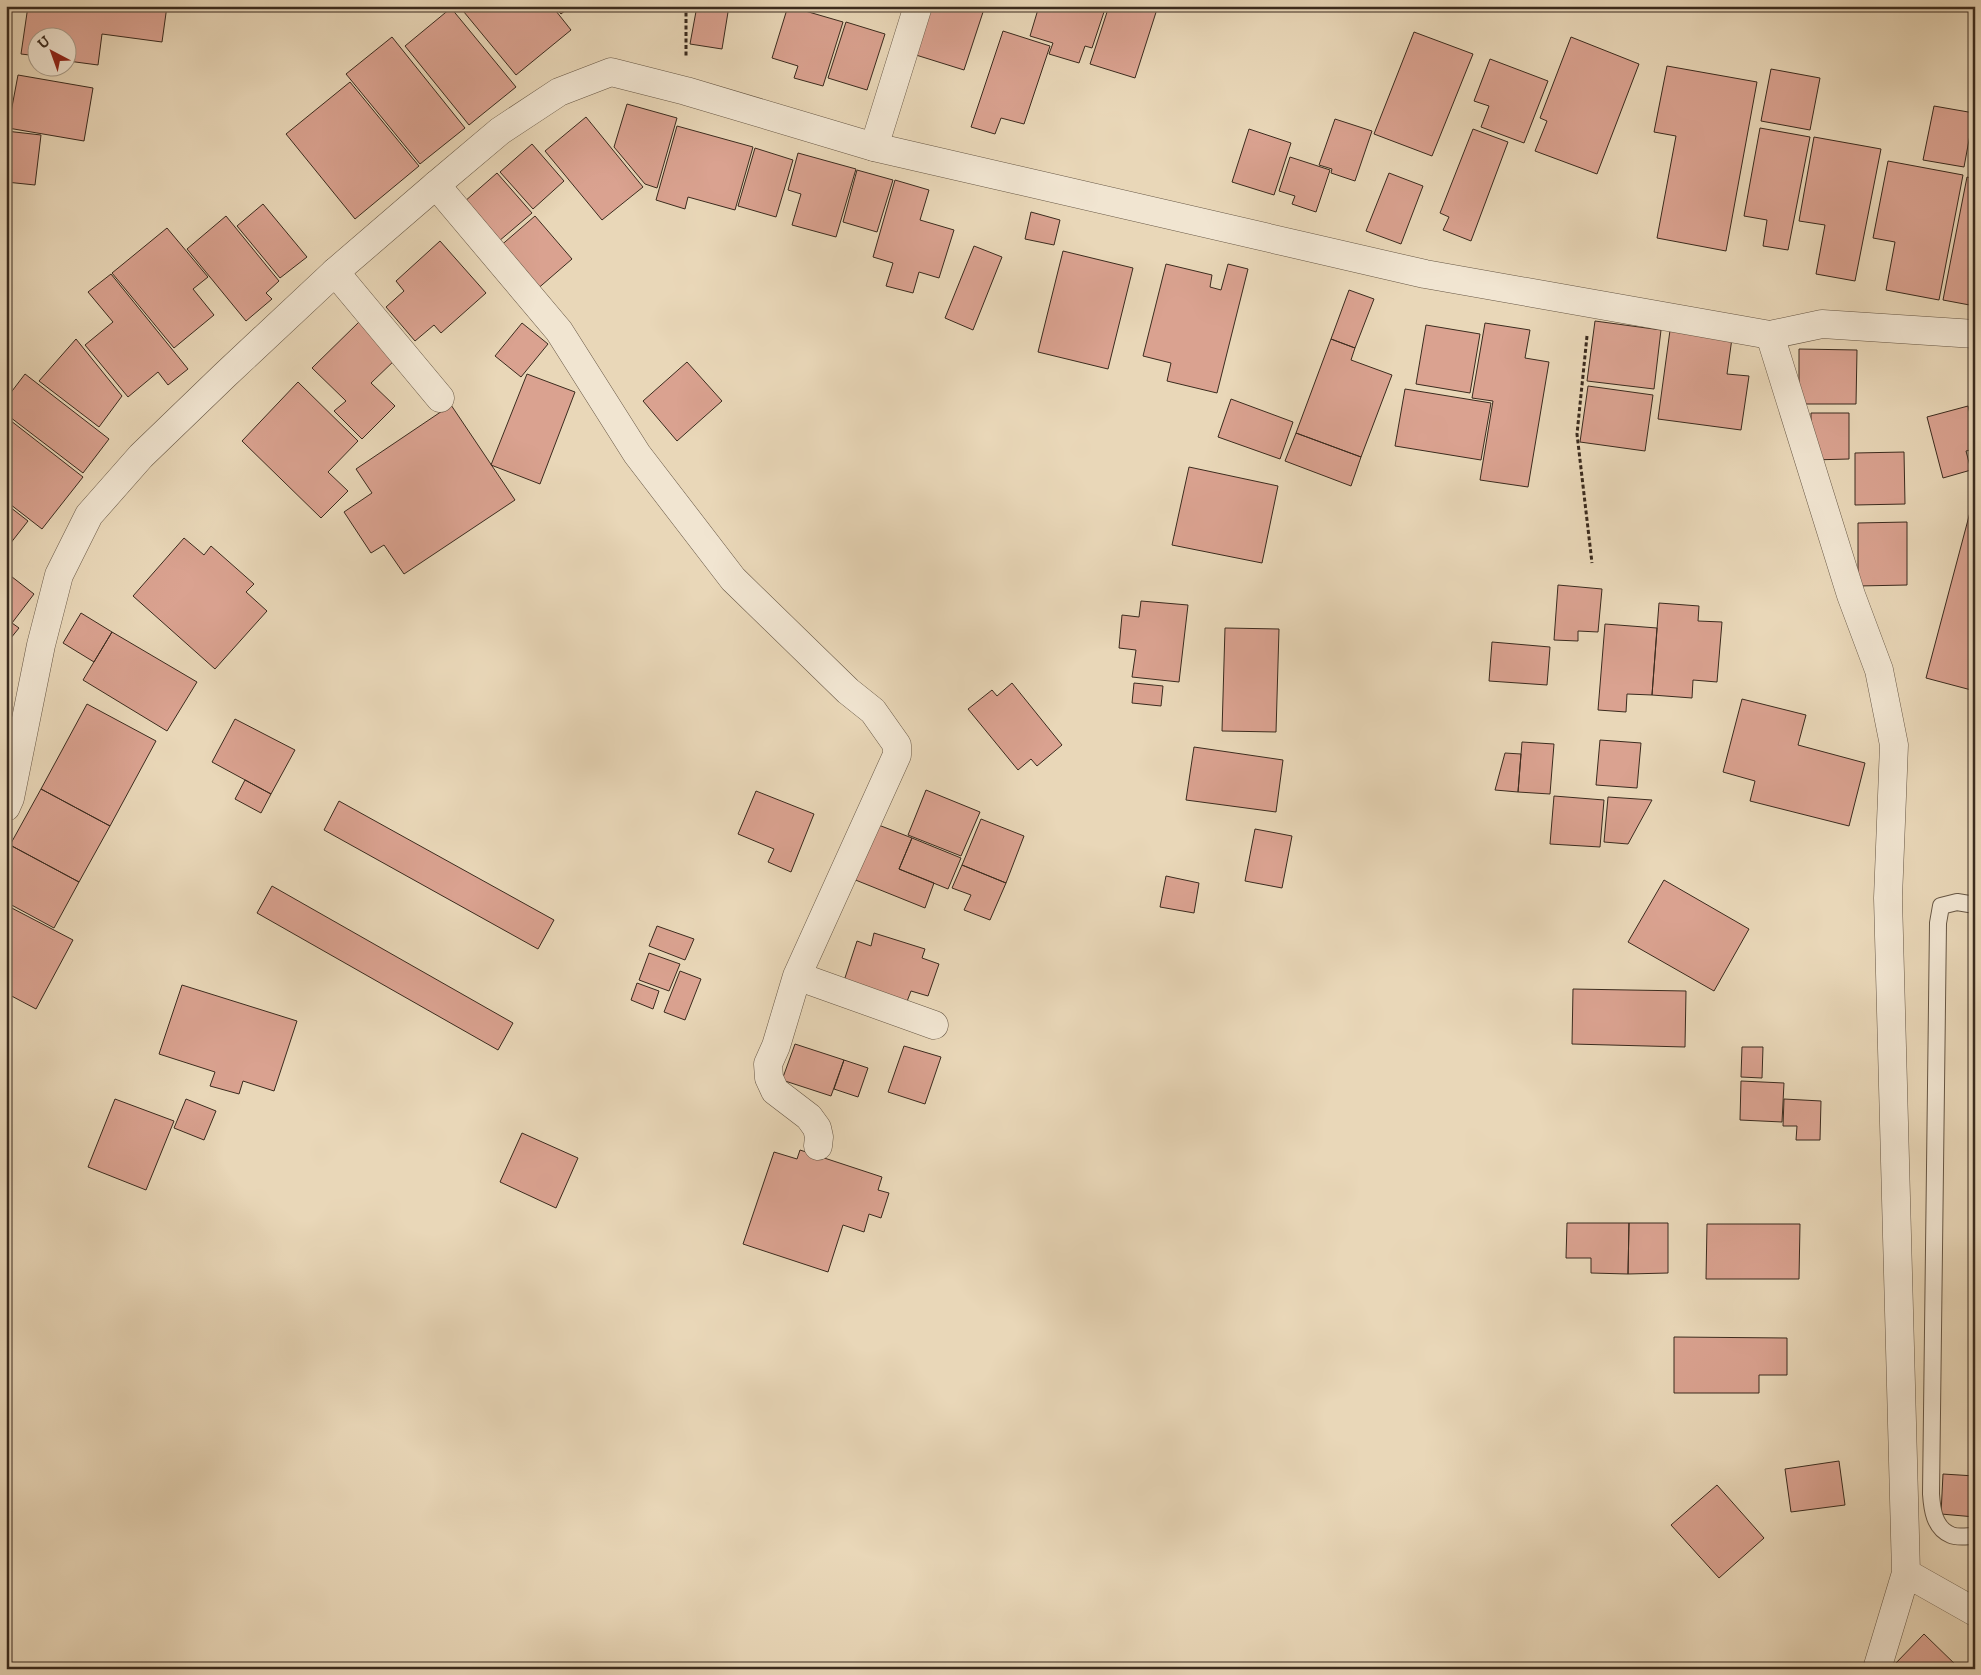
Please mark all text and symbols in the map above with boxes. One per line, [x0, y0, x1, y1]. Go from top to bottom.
north arrow [28, 28, 78, 78]
text: U [34, 32, 54, 53]

